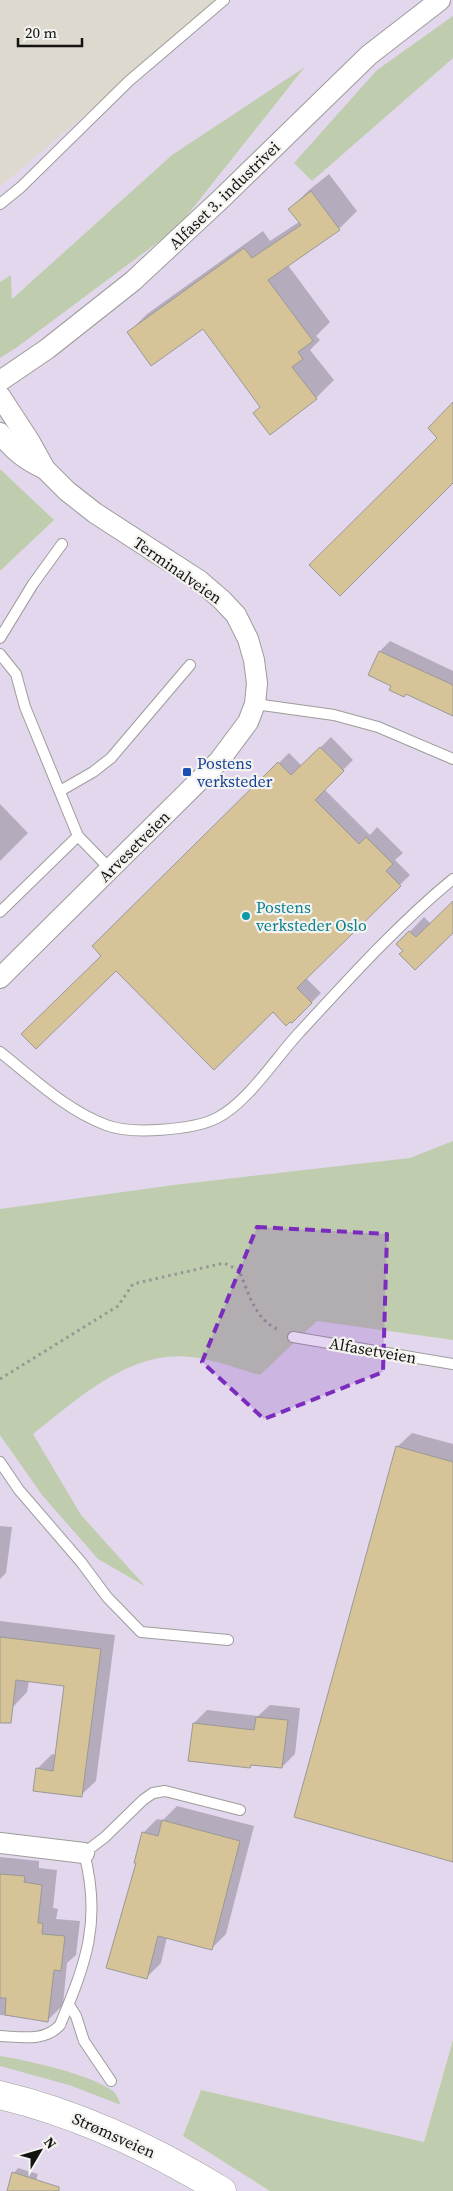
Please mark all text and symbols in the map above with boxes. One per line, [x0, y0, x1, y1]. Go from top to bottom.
scale bar [18, 15, 81, 47]
text: 20 m [25, 22, 57, 43]
street label: Alfaset 3. industrivei [164, 136, 285, 254]
street label: Terminalveien [129, 531, 227, 609]
place label: Postens verksteder [197, 752, 273, 792]
marker: Postens verksteder [181, 766, 193, 778]
street label: Arvesetveien [94, 805, 175, 886]
place label: Postens verksteder Oslo [256, 896, 367, 936]
marker: Postens verksteder Oslo [240, 910, 252, 922]
street label: Alfasetveien [328, 1332, 419, 1369]
street label: Strømsveien [69, 2107, 159, 2163]
north arrow [15, 2126, 65, 2176]
text: N [39, 2133, 61, 2153]

